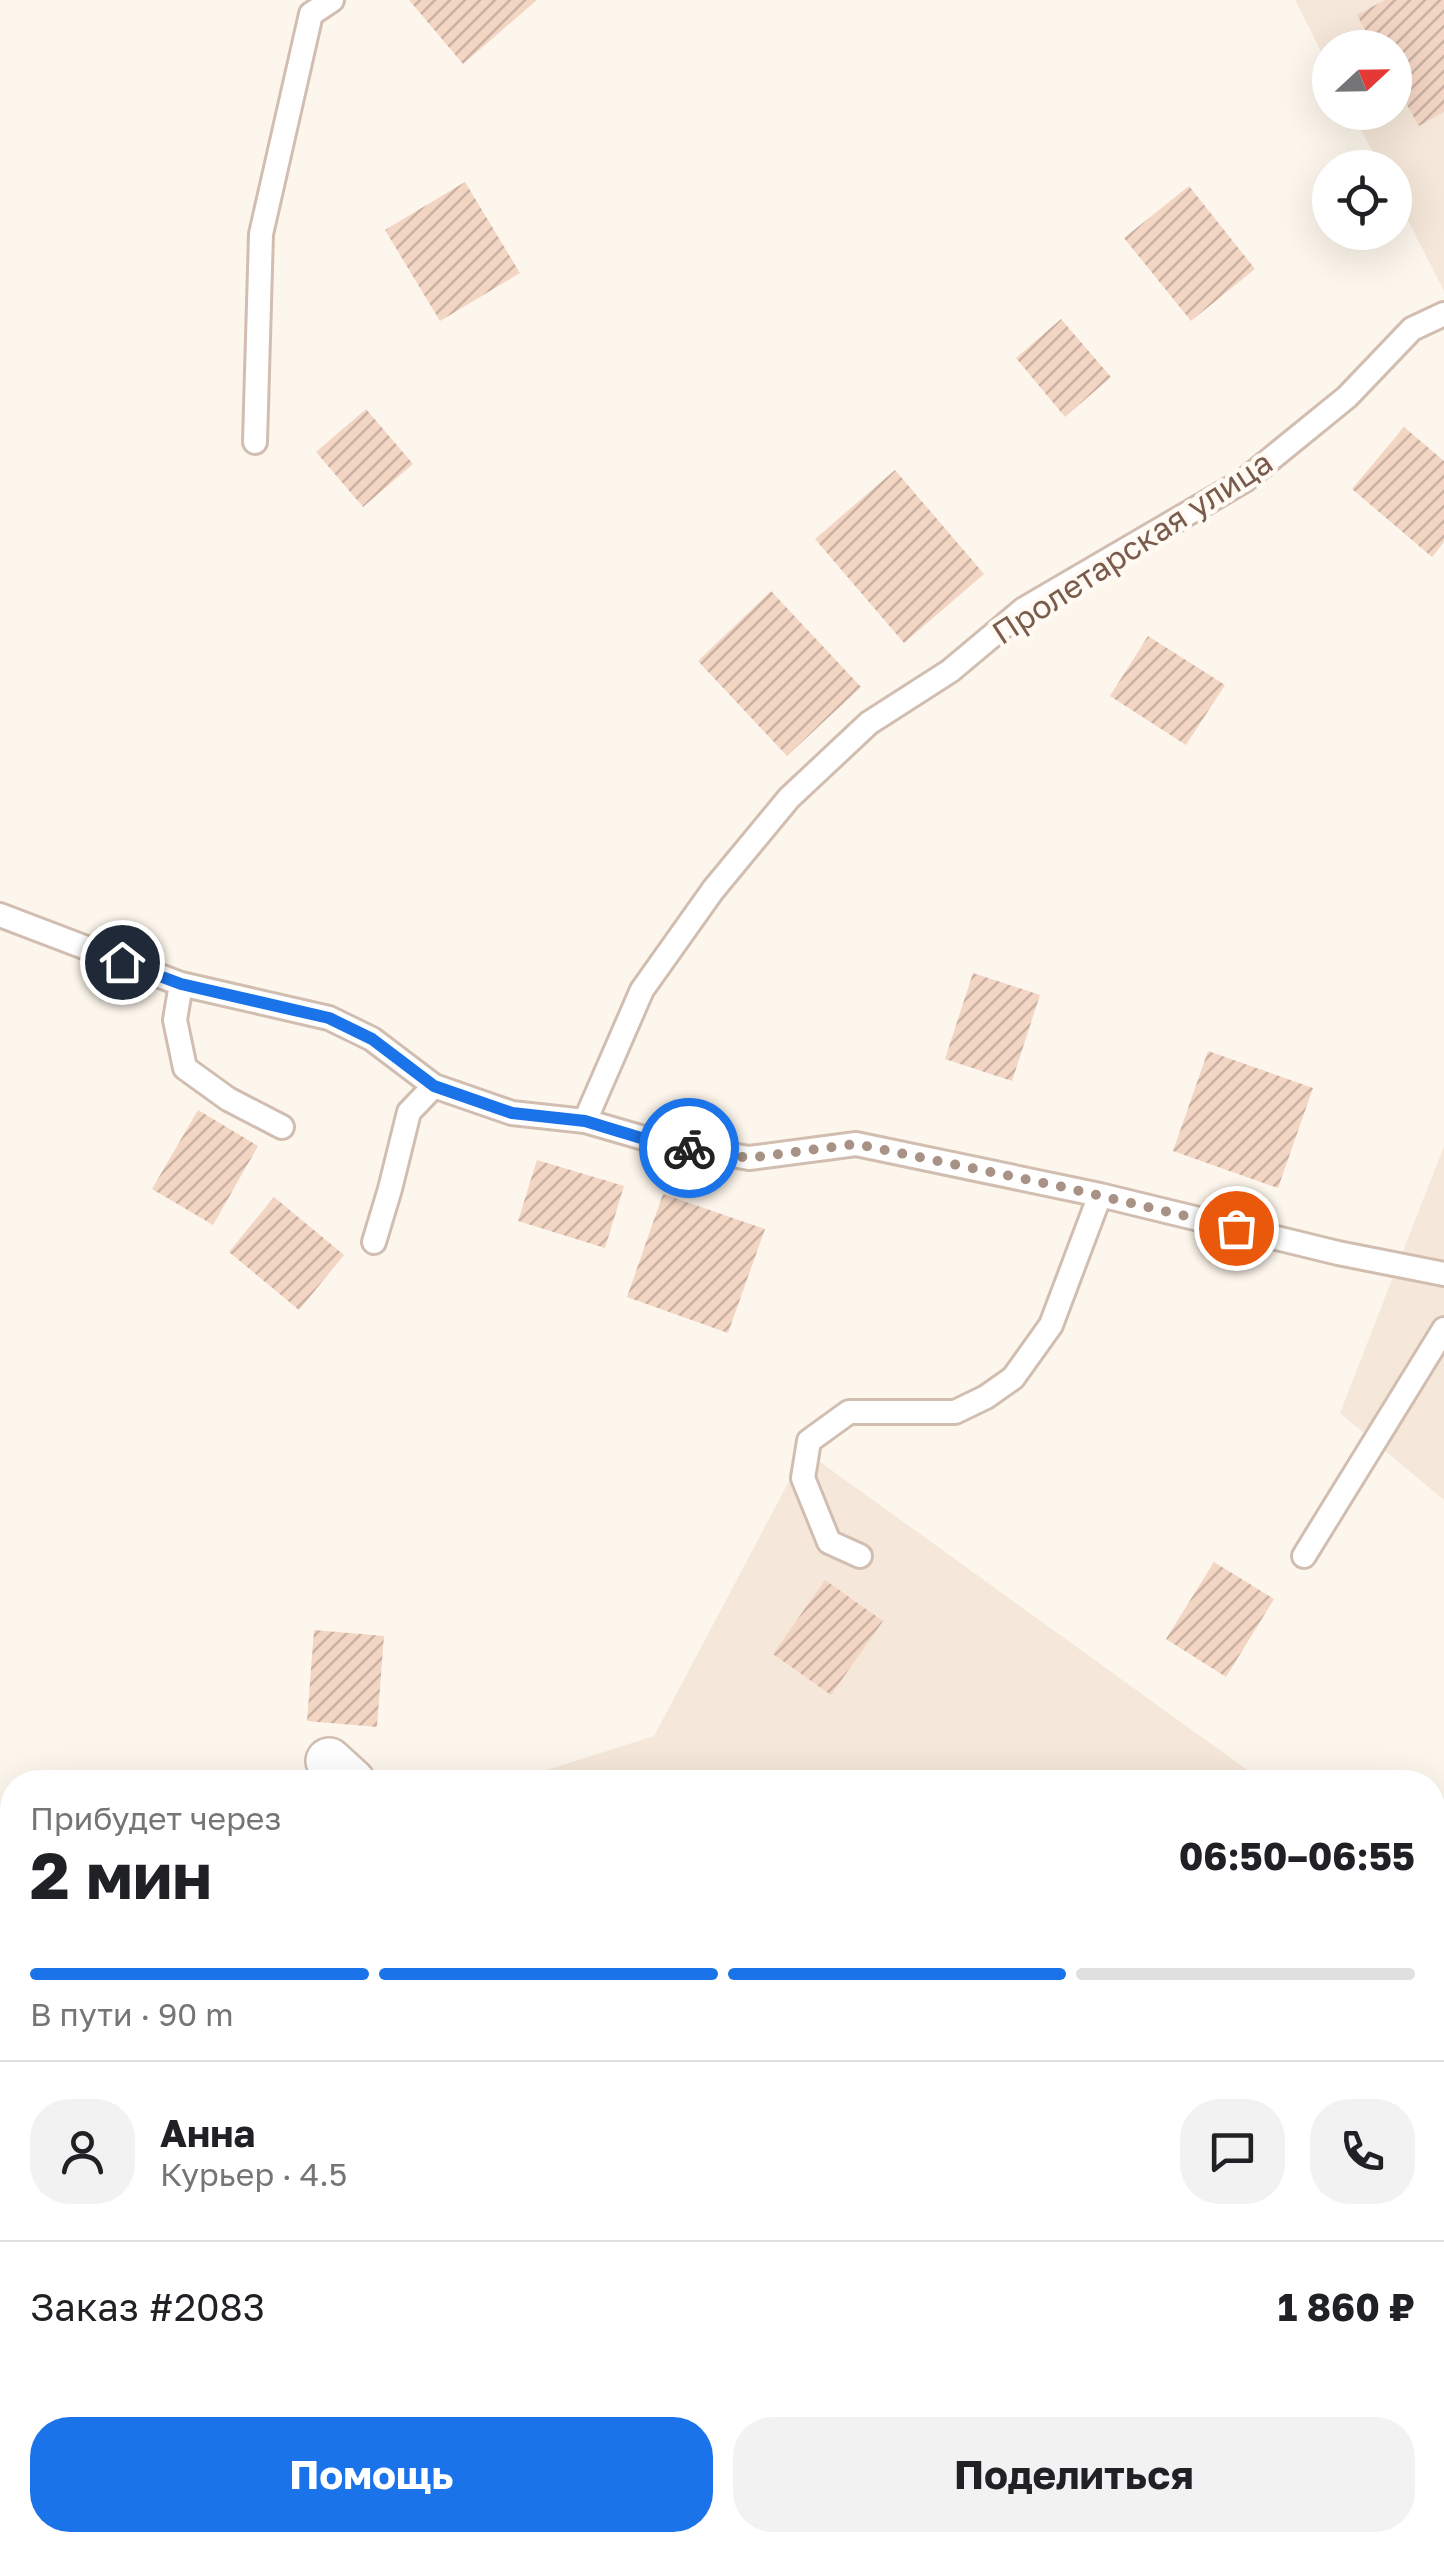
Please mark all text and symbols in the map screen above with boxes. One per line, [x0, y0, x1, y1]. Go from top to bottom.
north arrow [1312, 30, 1412, 130]
map controls [1312, 30, 1412, 250]
button: locate [1312, 150, 1412, 250]
street label: Пролетарская улица [985, 442, 1279, 652]
pin [80, 920, 165, 1005]
icon: home [95, 935, 150, 990]
courier [639, 1098, 739, 1198]
icon: bike [662, 1121, 717, 1176]
pin [1194, 1186, 1279, 1271]
icon: bag [1209, 1201, 1264, 1256]
text: Прибудет через [30, 1799, 281, 1837]
text: 06:50–06:55 [1179, 1833, 1415, 1878]
text: 2 мин [30, 1835, 212, 1913]
text: В пути · 90 m [30, 1995, 234, 2033]
button: person [30, 2099, 135, 2204]
button: chat [1180, 2099, 1285, 2204]
button: phone [1310, 2099, 1415, 2204]
text: Анна [160, 2110, 255, 2155]
text: Курьер · 4.5 [160, 2155, 347, 2193]
text: Заказ #2083 [30, 2284, 265, 2329]
text: 1 860 ₽ [1278, 2284, 1415, 2329]
button: Помощь [30, 2417, 713, 2532]
button: Поделиться [733, 2417, 1415, 2532]

